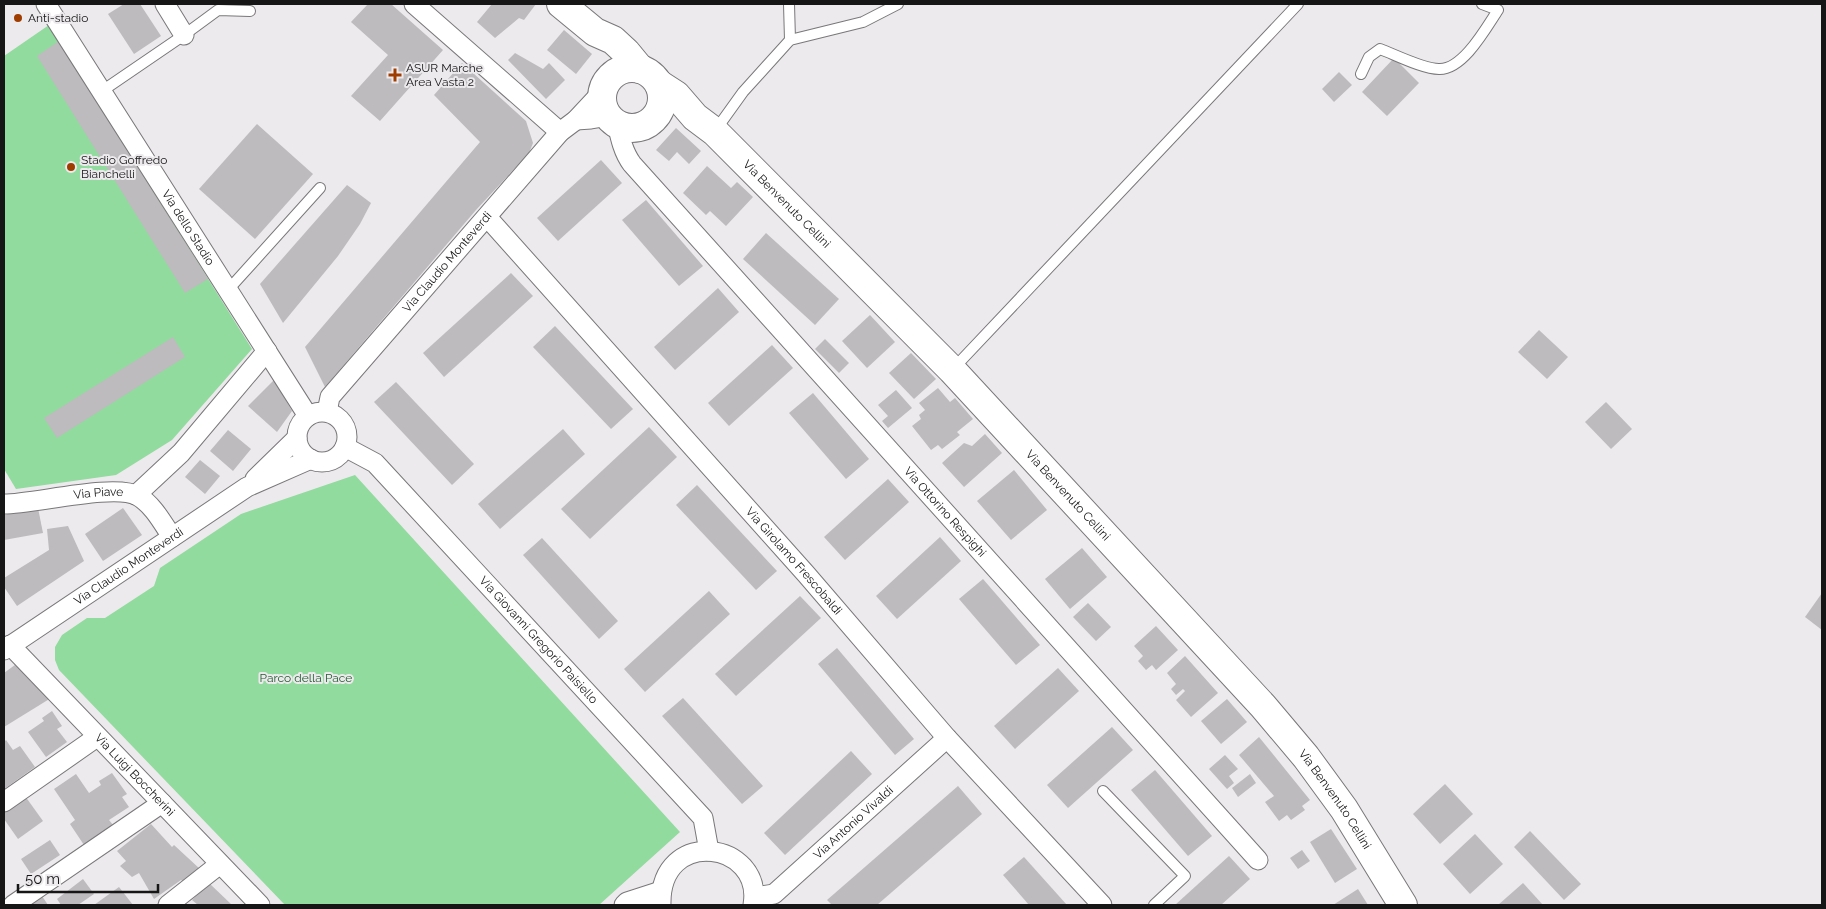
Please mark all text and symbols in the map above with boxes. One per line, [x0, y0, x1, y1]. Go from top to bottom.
place label: Anti-stadio [28, 11, 88, 25]
marker: Anti-stadio [12, 12, 24, 24]
place label: ASUR Marche Area Vasta 2 [406, 61, 483, 89]
marker: ASUR Marche Area Vasta 2 [388, 68, 402, 82]
place label: Stadio Goffredo Bianchelli [81, 153, 167, 181]
street label: Via Benvenuto Cellini [740, 157, 833, 251]
marker: Stadio Goffredo Bianchelli [65, 161, 77, 173]
street label: Via dello Stadio [159, 187, 217, 268]
street label: Via Claudio Monteverdi [400, 209, 495, 315]
street label: Via Benvenuto Cellini [1023, 447, 1113, 543]
street label: Via Ottorino Respighi [901, 464, 989, 560]
street label: Via Piave [73, 485, 124, 502]
street label: Via Girolamo Frescobaldi [743, 505, 845, 618]
street label: Via Claudio Monteverdi [71, 525, 186, 608]
street label: Via Giovanni Gregorio Paisiello [476, 574, 601, 706]
park label: Parco della Pace [260, 671, 352, 685]
street label: Via Luigi Boccherini [92, 731, 178, 819]
street label: Via Benvenuto Cellini [1296, 747, 1374, 852]
street label: Via Antonio Vivaldi [811, 783, 896, 862]
scale bar [18, 862, 158, 894]
text: 50 m [25, 870, 60, 888]

